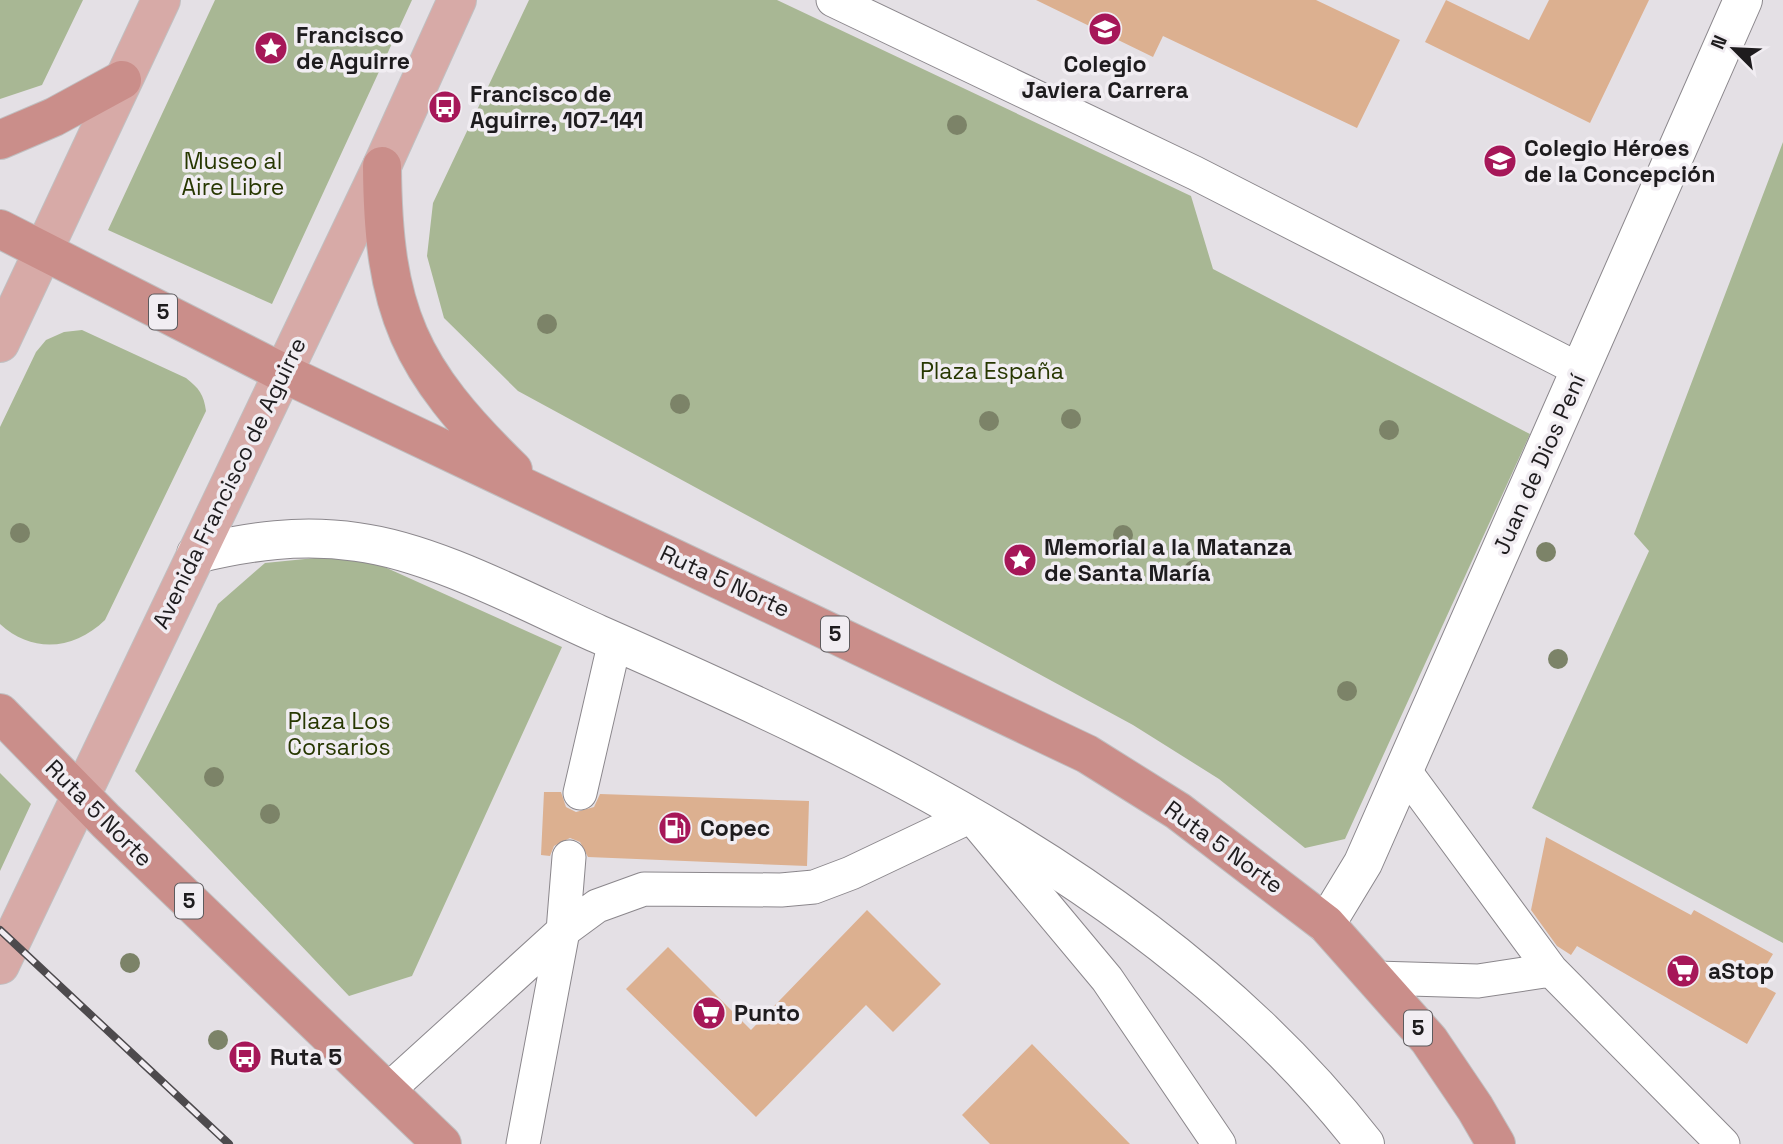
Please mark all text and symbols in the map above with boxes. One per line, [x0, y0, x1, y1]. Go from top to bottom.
school or university icon: Colegio Javiera Carrera [1086, 10, 1124, 48]
north arrow [1699, 14, 1769, 84]
place label: Francisco de Aguirre [296, 20, 410, 76]
place icon: Francisco de Aguirre [252, 29, 290, 67]
text: N [1705, 31, 1733, 53]
place label: Colegio Javiera Carrera [1021, 49, 1189, 105]
place label: Francisco de Aguirre, 107-141 [470, 79, 644, 135]
bus stop icon: Francisco de Aguirre, 107-141 [426, 88, 464, 126]
place label: Colegio Héroes de la Concepción [1524, 133, 1715, 189]
school or university icon: Colegio Héroes de la Concepción [1481, 142, 1519, 180]
park label: Museo al Aire Libre [182, 146, 284, 202]
road number: 5 [149, 294, 177, 330]
street label: Avenida Francisco de Aguirre [145, 332, 313, 634]
park label: Plaza España [920, 356, 1064, 386]
street label: Juan de Dios Pení [1486, 369, 1592, 559]
place label: Memorial a la Matanza de Santa María [1044, 532, 1292, 588]
street label: Ruta 5 Norte [655, 538, 795, 624]
place icon: Memorial a la Matanza de Santa María [1001, 541, 1039, 579]
road number: 5 [821, 616, 849, 652]
park label: Plaza Los Corsarios [287, 706, 391, 762]
street label: Ruta 5 Norte [39, 753, 159, 873]
street label: Ruta 5 Norte [1159, 794, 1289, 900]
fuel station icon: Copec [656, 809, 694, 847]
place label: Copec [700, 813, 770, 843]
road number: 5 [175, 884, 203, 918]
supermarket icon: aStop [1664, 952, 1702, 990]
place label: aStop [1708, 956, 1774, 986]
supermarket icon: Punto [690, 994, 728, 1032]
place label: Punto [734, 998, 800, 1028]
road number: 5 [1404, 1010, 1432, 1046]
bus stop icon: Ruta 5 [226, 1038, 264, 1076]
place label: Ruta 5 [270, 1042, 342, 1072]

